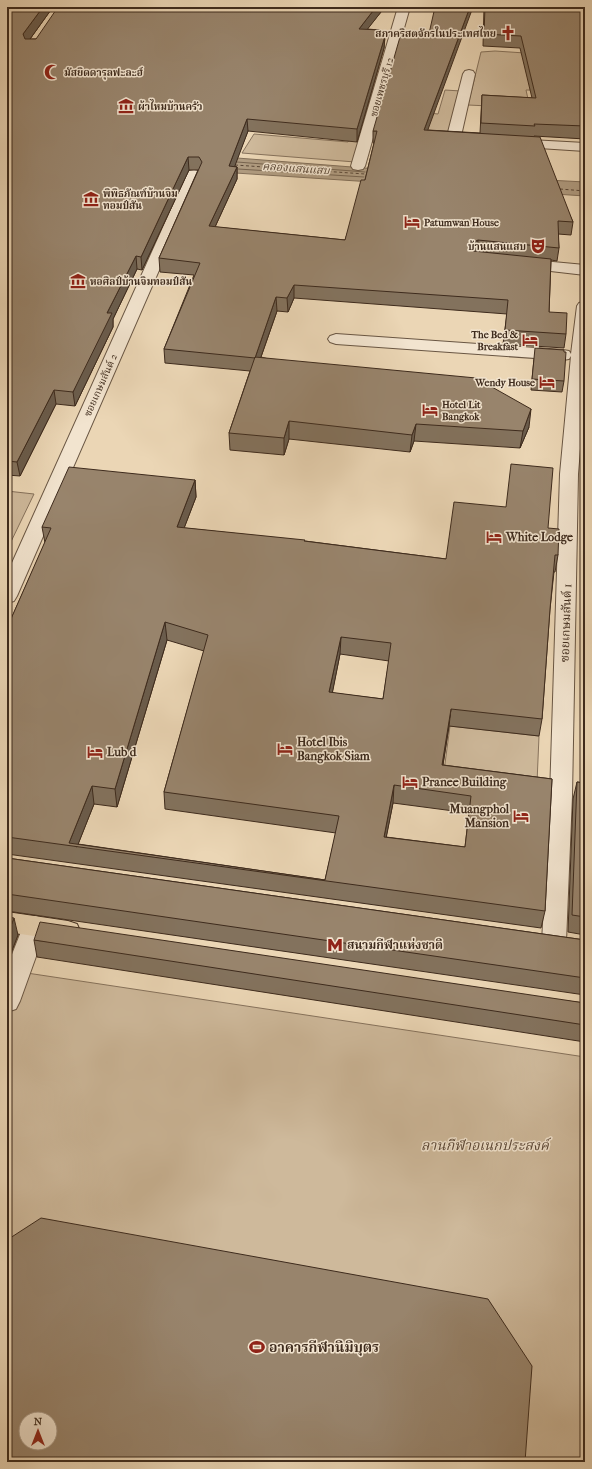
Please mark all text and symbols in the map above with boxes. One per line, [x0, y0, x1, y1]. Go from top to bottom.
church icon: สภาคริสตจักรในประเทศไทย [499, 24, 517, 42]
place label: สภาคริสตจักรในประเทศไทย [375, 26, 496, 40]
street label: ซอยเพชรบุรี 12 [367, 56, 397, 119]
mosque icon: มัสยิดดารุลฟะละฮ์ [43, 63, 61, 81]
place label: มัสยิดดารุลฟะละฮ์ [64, 66, 144, 80]
museum icon: ผ้าไหมบ้านครัว [117, 97, 135, 115]
place label: ผ้าไหมบ้านครัว [138, 99, 202, 113]
water label: คลองแสนแสบ [262, 160, 331, 177]
place label: พิพิธภัณฑ์บ้านจิม ทอมป์สัน [103, 187, 178, 212]
museum icon: พิพิธภัณฑ์บ้านจิม ทอมป์สัน [82, 190, 100, 208]
hotel icon: Patumwan House [403, 213, 421, 231]
place label: Patumwan House [424, 217, 499, 229]
theatre icon: บ้านแสนแสบ [529, 237, 547, 255]
place label: บ้านแสนแสบ [468, 240, 526, 253]
museum icon: หอศิลป์บ้านจิมทอมป์สัน [69, 272, 87, 290]
place label: หอศิลป์บ้านจิมทอมป์สัน [90, 275, 192, 288]
place label: The Bed & Breakfast [470, 329, 519, 353]
hotel icon: The Bed & Breakfast [521, 331, 539, 349]
street label: ซอยเกษมสันต์ 2 [81, 352, 120, 419]
hotel icon: Wendy House [538, 373, 556, 391]
place label: Wendy House [474, 377, 535, 389]
place label: Hotel Lit Bangkok [442, 399, 481, 423]
hotel icon: Hotel Lit Bangkok [421, 401, 439, 419]
hotel icon: White Lodge [485, 528, 503, 546]
place label: White Lodge [505, 530, 573, 545]
street label: ซอยเกษมสันต์ 1 [558, 583, 574, 663]
place label: Hotel Ibis Bangkok Siam [297, 735, 371, 764]
hotel icon: Hotel Ibis Bangkok Siam [276, 740, 294, 758]
hotel icon: Lub d [86, 743, 104, 761]
place label: Lub d [107, 745, 137, 759]
hotel icon: Pranee Building [401, 773, 419, 791]
place label: Pranee Building [422, 775, 507, 790]
place label: Muangphol Mansion [449, 802, 510, 830]
hotel icon: Muangphol Mansion [512, 807, 530, 825]
metro station icon: สนามกีฬาแห่งชาติ [326, 936, 344, 954]
place label: สนามกีฬาแห่งชาติ [347, 938, 443, 952]
park label: ลานกีฬาอเนกประสงค์ [421, 1137, 552, 1154]
sports icon: อาคารกีฬานิมิบุตร [248, 1338, 266, 1356]
place label: อาคารกีฬานิมิบุตร [269, 1339, 379, 1356]
north arrow [18, 1411, 58, 1451]
text: N [34, 1415, 43, 1428]

